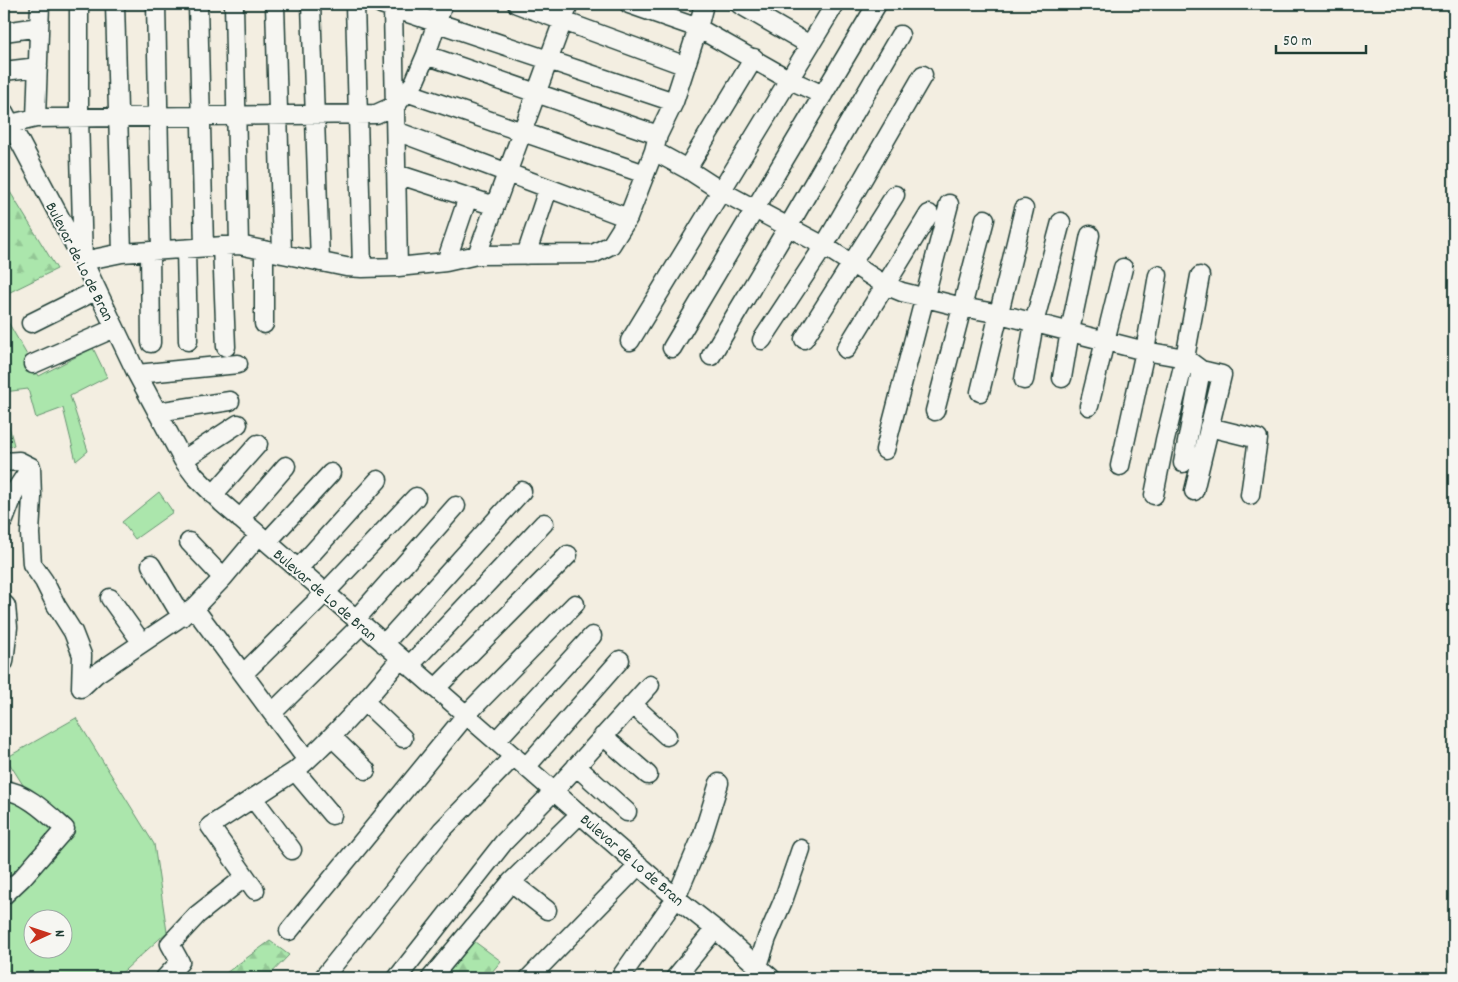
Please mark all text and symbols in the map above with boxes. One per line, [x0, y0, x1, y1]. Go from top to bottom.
scale bar [1276, 22, 1366, 54]
text: 50 m [1283, 31, 1312, 53]
street label: Bulevar de Lo de Bran [39, 198, 119, 326]
street label: Bulevar de Lo de Bran [267, 544, 381, 648]
street label: Bulevar de Lo de Bran [574, 809, 688, 913]
north arrow [22, 910, 72, 960]
text: N [49, 929, 69, 937]

